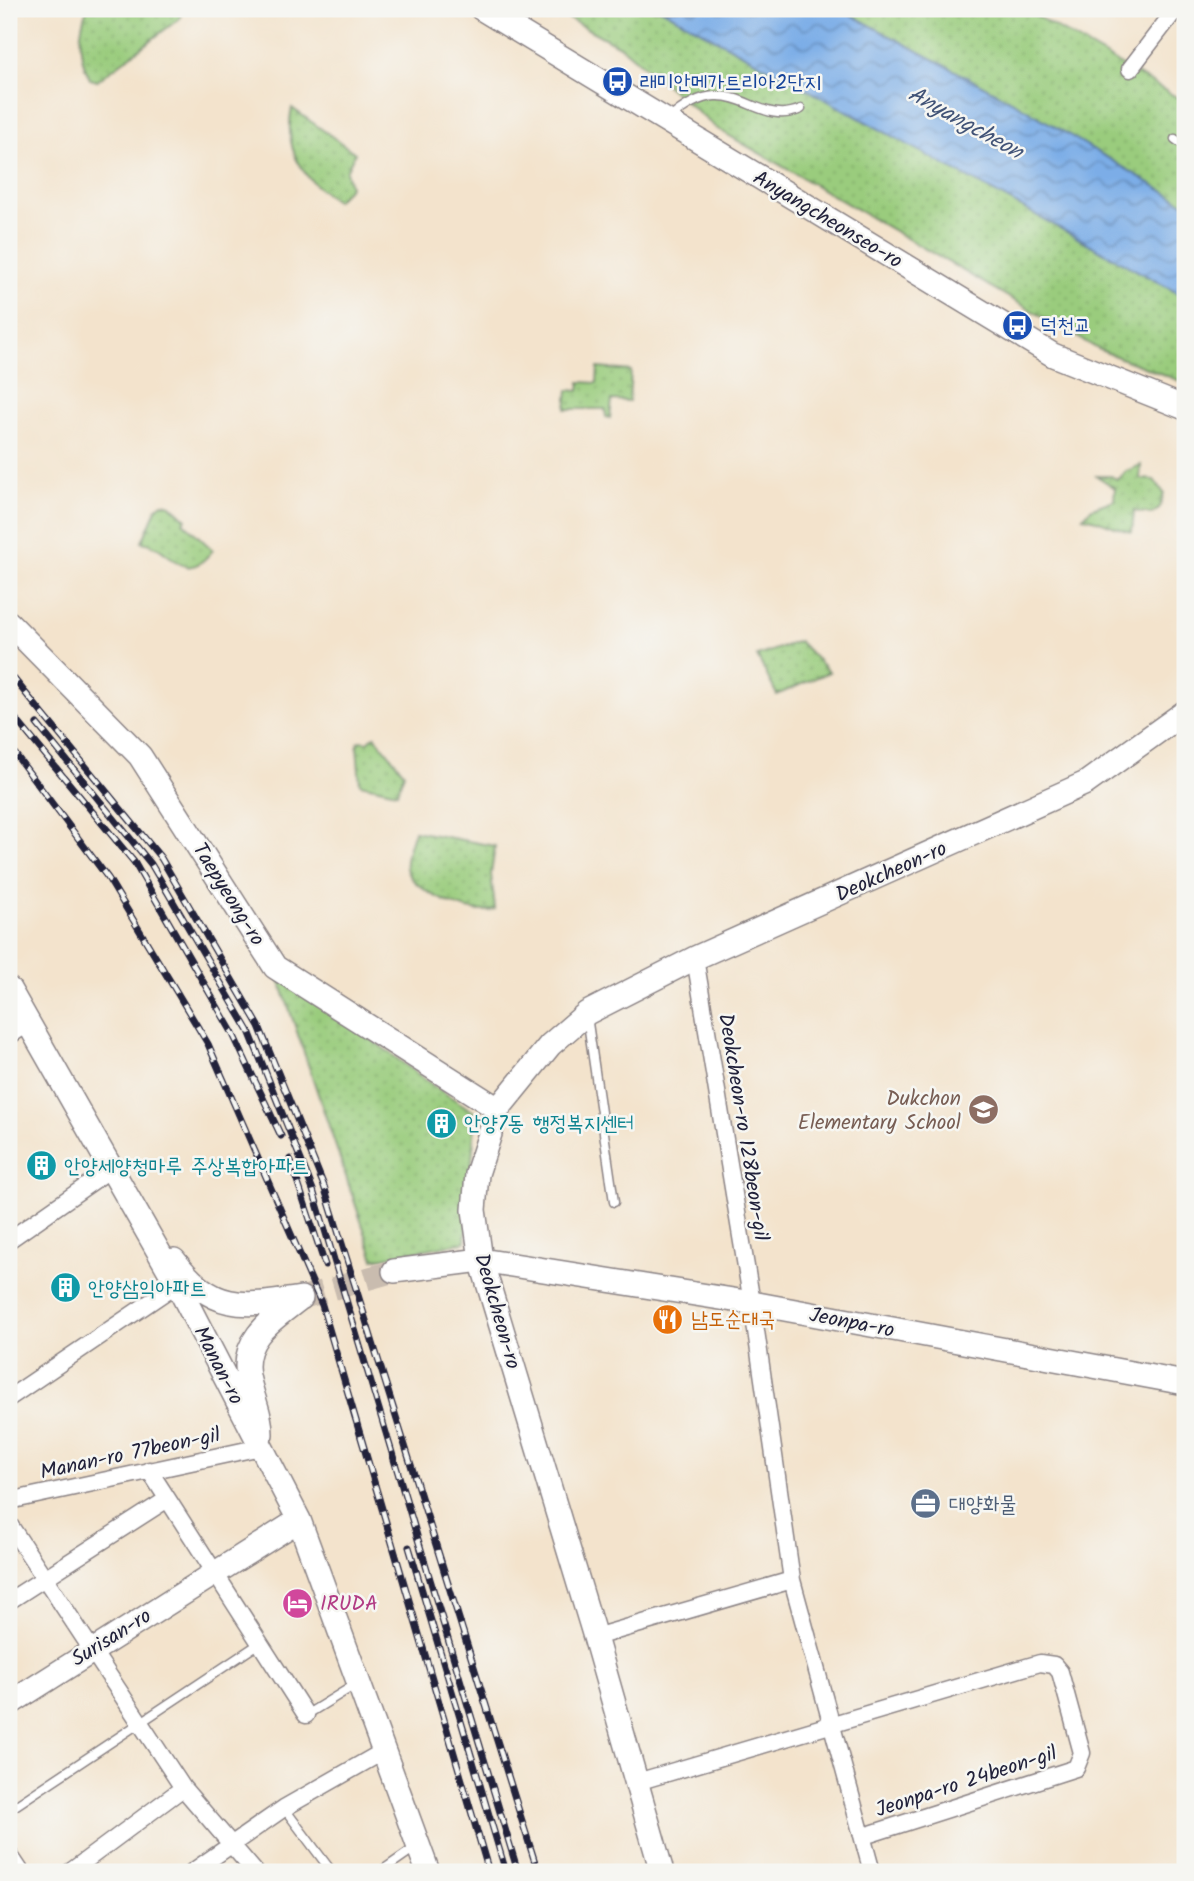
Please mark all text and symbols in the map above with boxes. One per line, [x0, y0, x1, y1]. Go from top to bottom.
bus stop icon: 래미안메가트리아2단지 [600, 65, 634, 99]
place label: 래미안메가트리아2단지 [640, 67, 821, 100]
water label: Anyangcheon [901, 77, 1031, 171]
street label: Anyangcheonseo-ro [746, 162, 908, 278]
bus stop icon: 덕천교 [1000, 308, 1034, 342]
place label: 덕천교 [1040, 310, 1091, 343]
street label: Deokcheon-ro [830, 833, 953, 912]
street label: Taepyeong-ro [183, 837, 273, 953]
street label: Deokcheon-ro 128beon-gil [708, 1011, 777, 1243]
place label: Dukchon Elementary School [798, 1083, 961, 1140]
school or university icon: Dukchon Elementary School [967, 1093, 1001, 1127]
building icon: 안양7동 행정복지센터 [424, 1106, 458, 1140]
place label: 안양7동 행정복지센터 [464, 1108, 634, 1141]
building icon: 안양세양청마루 주상복합아파트 [24, 1149, 58, 1183]
place label: 안양세양청마루 주상복합아파트 [64, 1151, 309, 1184]
street label: Deokcheon-ro [464, 1250, 529, 1373]
building icon: 안양삼익아파트 [48, 1271, 82, 1305]
place label: 안양삼익아파트 [88, 1273, 206, 1306]
street label: Jeonpa-ro [806, 1299, 897, 1348]
restaurant icon: 남도순대국 [651, 1302, 685, 1336]
place label: 남도순대국 [691, 1304, 776, 1337]
street label: Manan-ro [184, 1320, 252, 1411]
street label: Manan-ro 77beon-gil [37, 1419, 223, 1490]
office icon: 대양화물 [909, 1487, 943, 1521]
place label: 대양화물 [949, 1489, 1017, 1522]
hotel icon: IRUDA [280, 1586, 314, 1620]
place label: IRUDA [320, 1588, 378, 1621]
street label: Surisan-ro [65, 1601, 158, 1676]
street label: Jeonpa-ro 24beon-gil [871, 1738, 1061, 1827]

